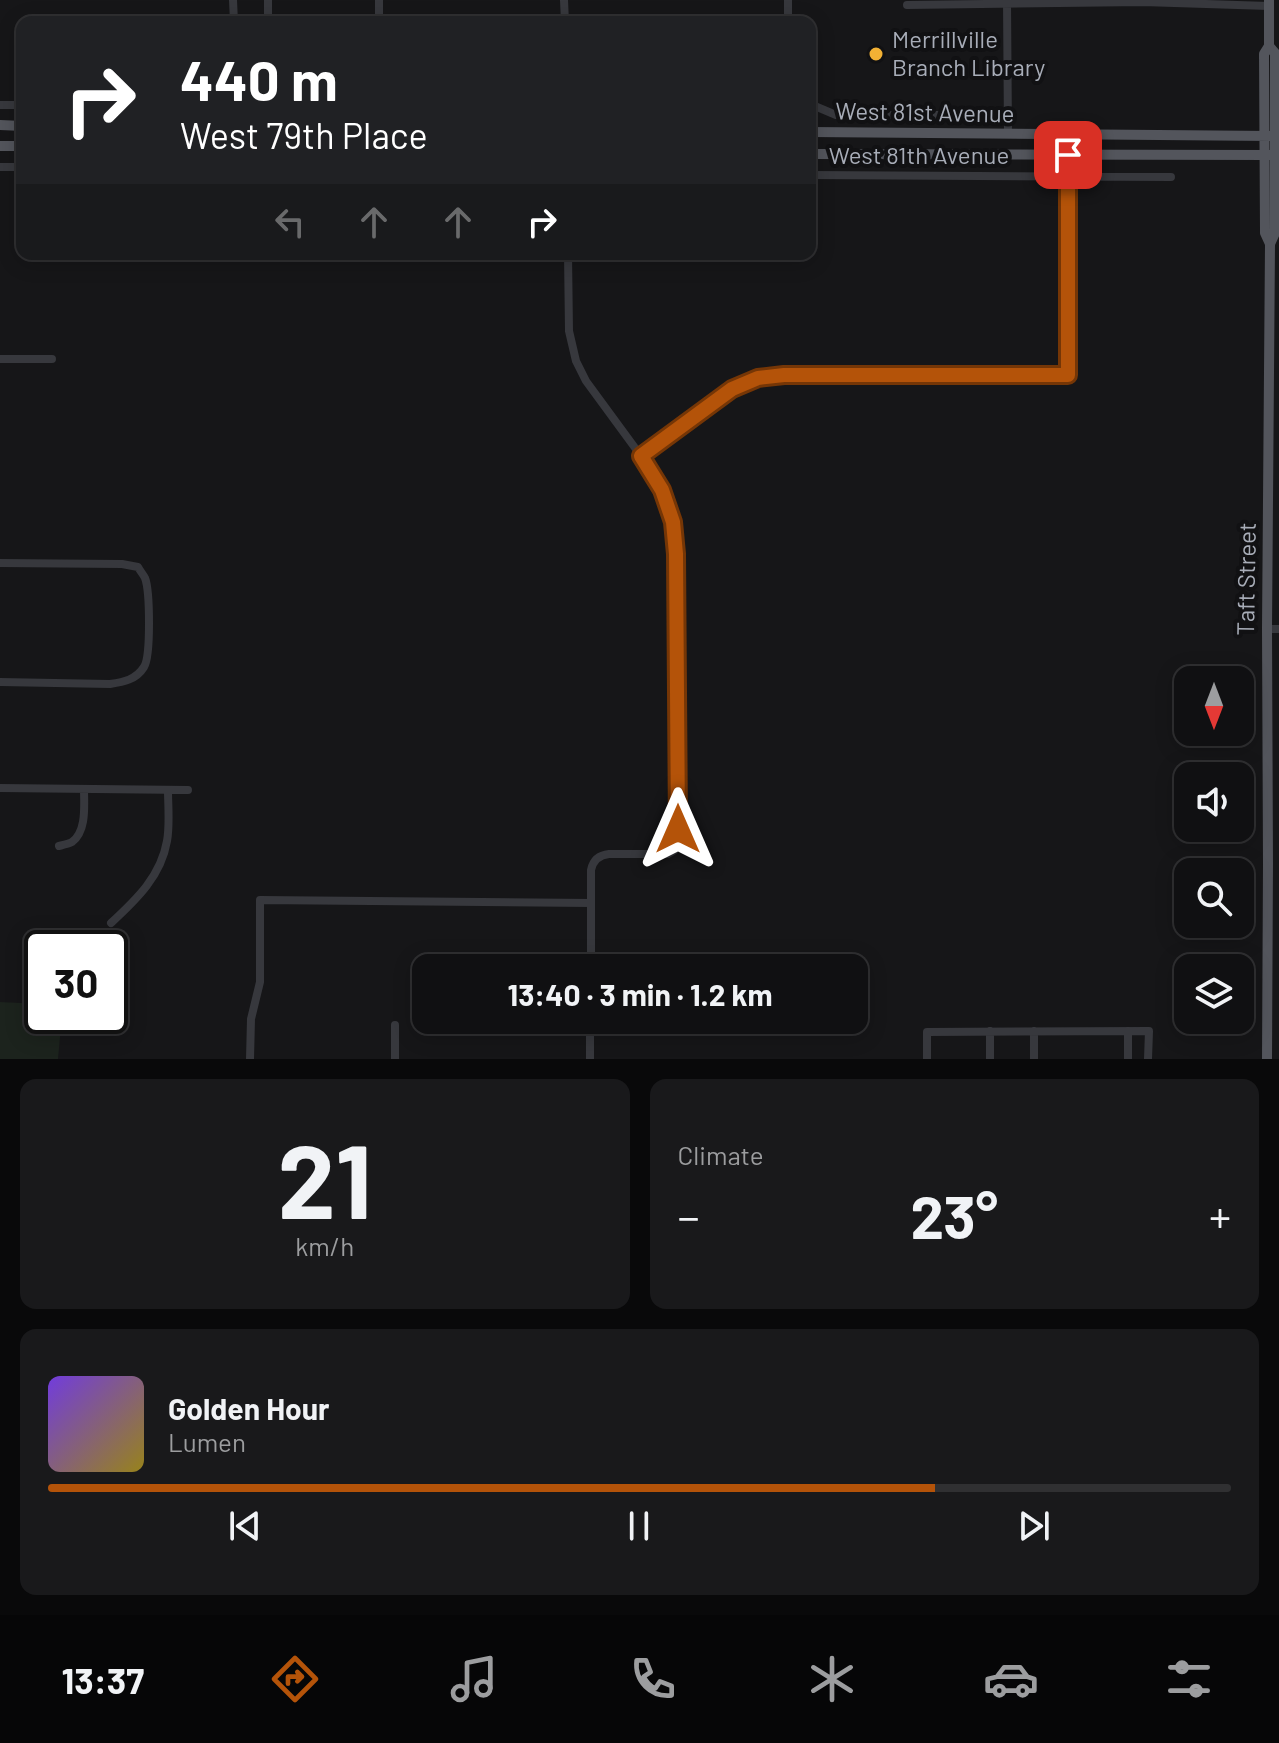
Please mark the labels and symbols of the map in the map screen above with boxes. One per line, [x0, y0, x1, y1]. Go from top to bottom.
place label: Merrillville Branch Library [892, 24, 1045, 81]
marker: Merrillville Branch Library [867, 45, 885, 63]
street label: West 81st Avenue [835, 95, 1015, 128]
pin [1034, 121, 1102, 189]
street label: West 81th Avenue [829, 140, 1009, 169]
street label: Taft Street [1230, 522, 1261, 636]
north arrow [1174, 666, 1254, 746]
position arrow [636, 787, 720, 871]
speed limit sign: 30 [24, 930, 128, 1034]

